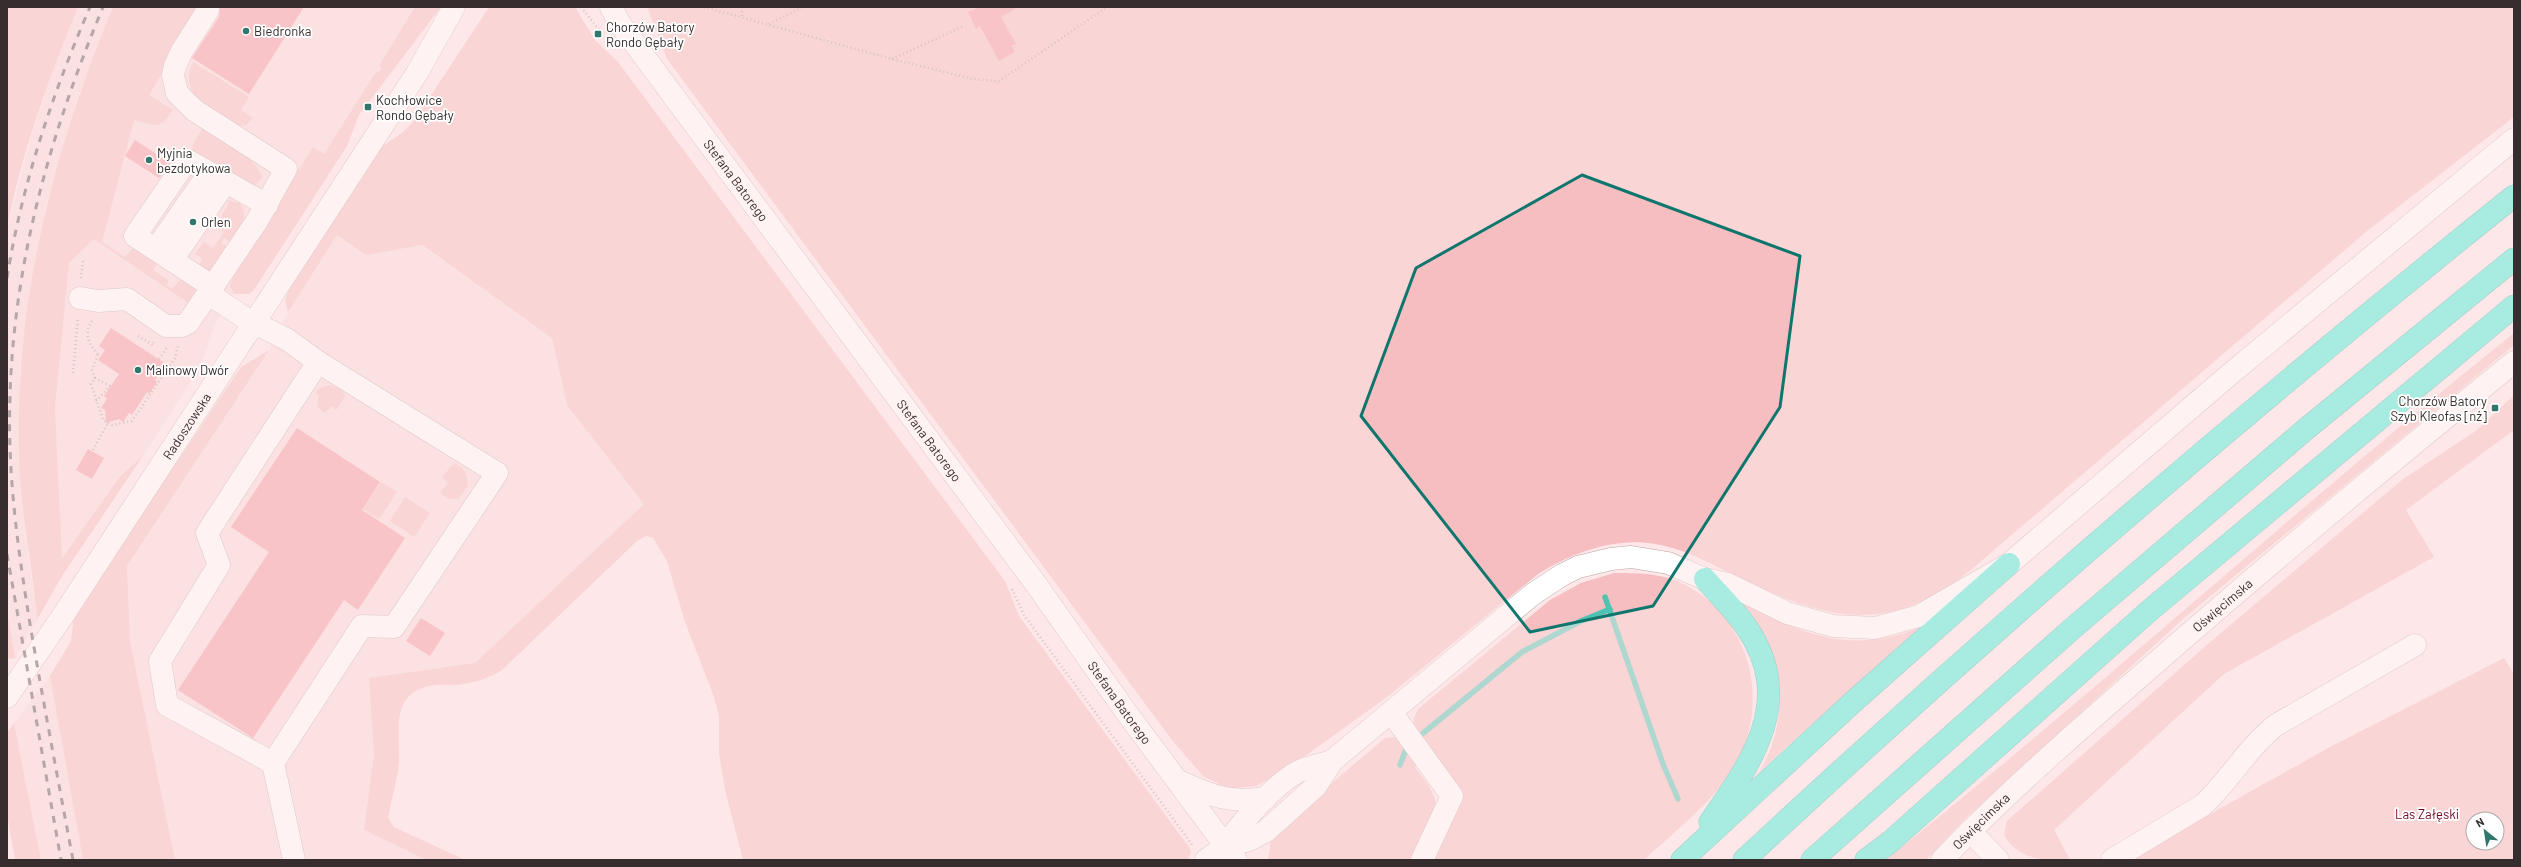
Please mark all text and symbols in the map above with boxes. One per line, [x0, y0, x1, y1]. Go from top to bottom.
place label: Chorzów Batory Rondo Gębały [606, 19, 695, 50]
place label: Biedronka [254, 23, 311, 39]
marker: Biedronka [241, 26, 251, 36]
marker: Chorzów Batory Rondo Gębały [593, 29, 603, 39]
place label: Kochłowice Rondo Gębały [376, 92, 454, 123]
marker: Kochłowice Rondo Gębały [363, 102, 373, 112]
street label: Stefana Batorego [700, 136, 772, 225]
place label: Myjnia bezdotykowa [157, 145, 231, 176]
marker: Myjnia bezdotykowa [144, 155, 154, 165]
place label: Orlen [201, 214, 231, 230]
marker: Orlen [188, 217, 198, 227]
place label: Malinowy Dwór [146, 362, 229, 378]
marker: Malinowy Dwór [133, 365, 143, 375]
street label: Radoszowska [159, 390, 214, 462]
place label: Chorzów Batory Szyb Kleofas [nż] [2391, 393, 2487, 424]
street label: Stefana Batorego [894, 396, 965, 485]
marker: Chorzów Batory Szyb Kleofas [nż] [2490, 403, 2500, 413]
street label: Oświęcimska [2189, 575, 2256, 635]
street label: Stefana Batorego [1085, 658, 1155, 747]
street label: Oświęcimska [1949, 790, 2013, 853]
park label: Las Załęski [2395, 806, 2459, 822]
north arrow [2465, 811, 2505, 851]
text: N [2473, 814, 2486, 829]

